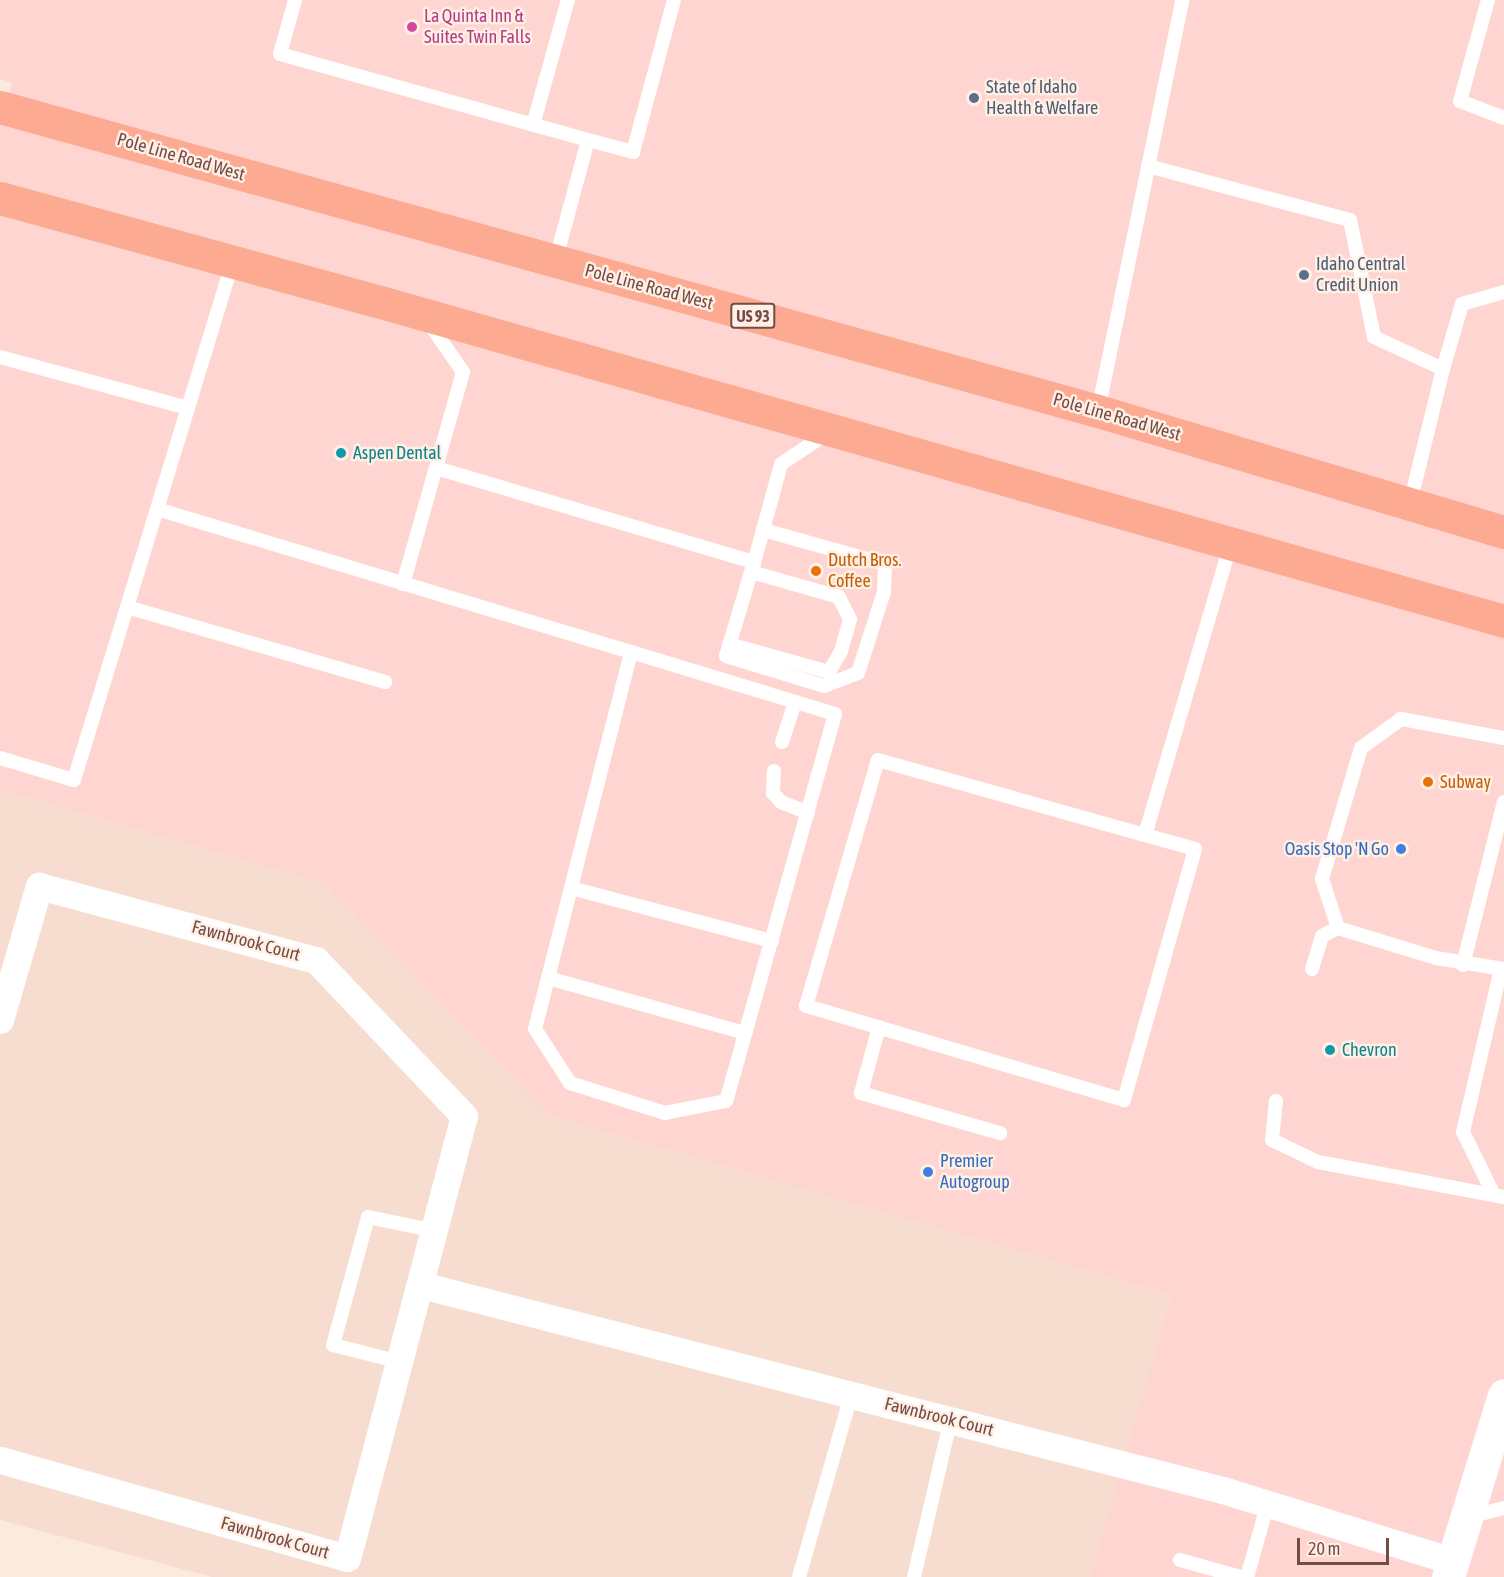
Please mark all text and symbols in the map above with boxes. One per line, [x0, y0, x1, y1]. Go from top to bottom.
place label: La Quinta Inn & Suites Twin Falls [424, 6, 531, 48]
marker: La Quinta Inn & Suites Twin Falls [405, 20, 419, 34]
place label: State of Idaho Health & Welfare [986, 77, 1098, 119]
marker: State of Idaho Health & Welfare [967, 91, 981, 105]
street label: Pole Line Road West [115, 128, 247, 186]
place label: Idaho Central Credit Union [1316, 254, 1405, 296]
street label: Pole Line Road West [583, 260, 715, 314]
marker: Idaho Central Credit Union [1297, 268, 1311, 282]
road number: US 93 [729, 303, 777, 329]
street label: Pole Line Road West [1051, 388, 1183, 446]
place label: Aspen Dental [353, 442, 441, 464]
marker: Aspen Dental [334, 446, 348, 460]
place label: Dutch Bros. Coffee [828, 550, 901, 592]
marker: Dutch Bros. Coffee [809, 564, 823, 578]
place label: Subway [1440, 771, 1491, 793]
marker: Subway [1421, 775, 1435, 789]
place label: Oasis Stop 'N Go [1285, 838, 1389, 860]
marker: Oasis Stop 'N Go [1394, 842, 1408, 856]
street label: Fawnbrook Court [189, 916, 303, 966]
place label: Chevron [1342, 1039, 1397, 1061]
marker: Chevron [1323, 1043, 1337, 1057]
place label: Premier Autogroup [940, 1151, 1010, 1194]
marker: Premier Autogroup [921, 1165, 935, 1179]
street label: Fawnbrook Court [882, 1393, 996, 1441]
street label: Fawnbrook Court [218, 1512, 332, 1564]
scale bar [1300, 1526, 1392, 1564]
text: 20 m [1308, 1538, 1340, 1559]

